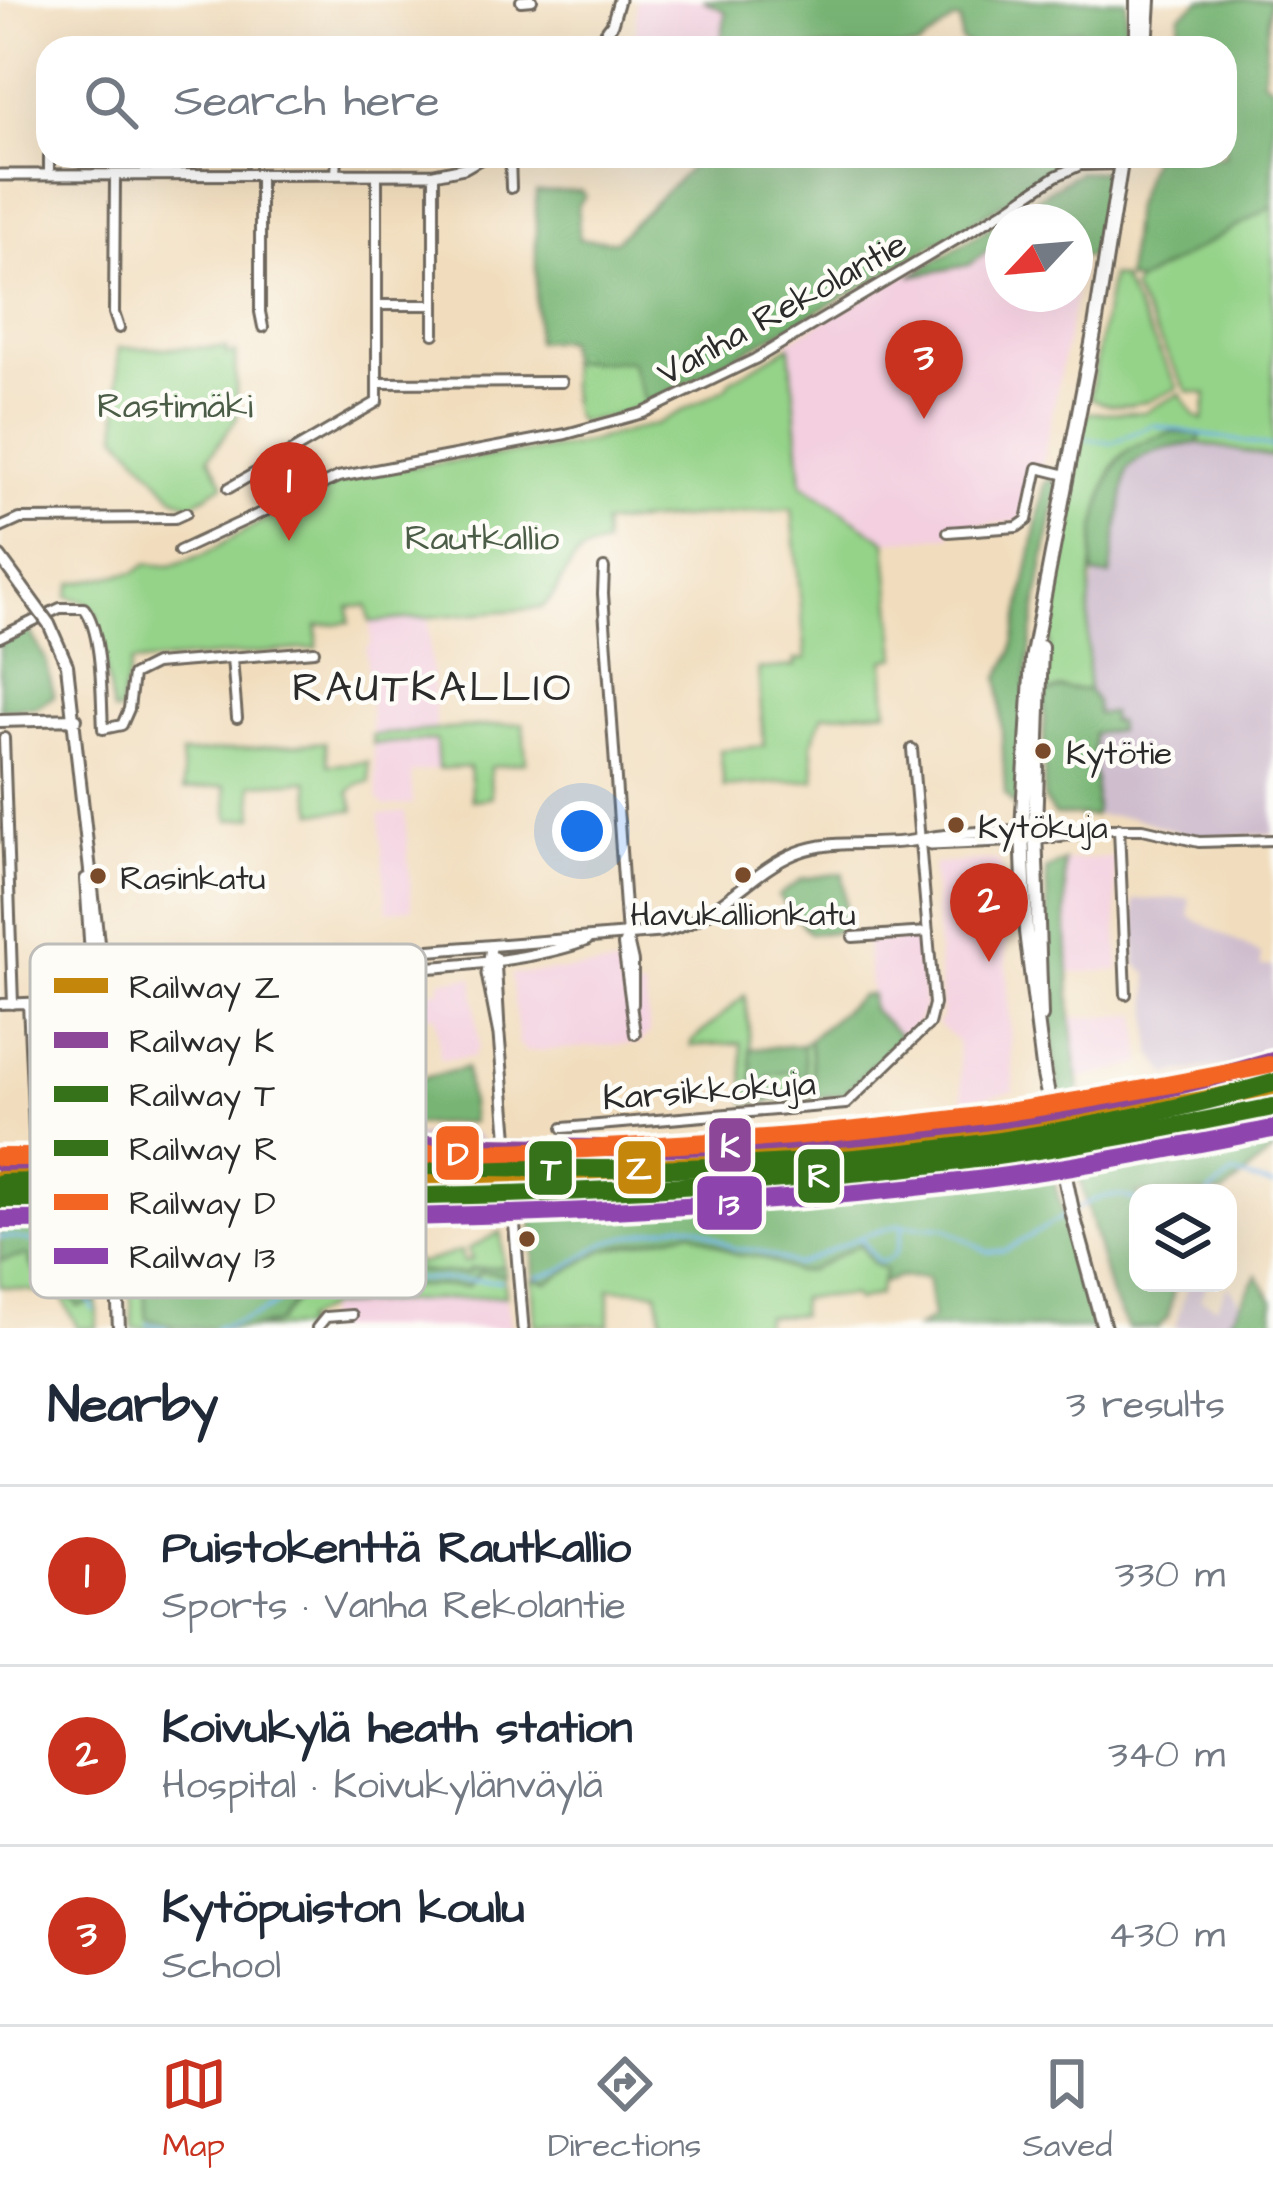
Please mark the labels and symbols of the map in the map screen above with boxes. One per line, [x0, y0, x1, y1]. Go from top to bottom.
north arrow [985, 204, 1093, 312]
street label: Vanha Rekolantie [648, 219, 916, 399]
pin: 3 [885, 320, 963, 419]
park label: Rastimäki [97, 381, 253, 432]
pin: 1 [250, 442, 328, 541]
park label: Rautkallio [405, 513, 559, 564]
district label: RAUTKALLIO [292, 660, 574, 718]
place label: Kytötie [1066, 731, 1172, 778]
marker: Kytötie [1032, 740, 1054, 762]
your location [552, 801, 612, 861]
place label: Kytökuja [978, 805, 1108, 852]
marker: Kytökuja [945, 814, 967, 836]
place label: Rasinkatu [120, 856, 266, 902]
pin: 2 [950, 863, 1028, 962]
marker: Havukallionkatu [732, 864, 754, 886]
marker: Rasinkatu [87, 865, 109, 887]
place label: Havukallionkatu [630, 892, 856, 938]
legend [30, 944, 426, 1298]
text: Railway Z [129, 965, 280, 1012]
text: Railway K [129, 1019, 274, 1066]
street label: Karsikkokuja [601, 1059, 817, 1124]
text: Railway T [129, 1073, 275, 1120]
line badge: K [707, 1116, 753, 1174]
line badge: D [434, 1124, 481, 1182]
text: K [720, 1124, 741, 1170]
text: Railway R [129, 1127, 278, 1174]
text: D [447, 1132, 469, 1178]
line badge: T [527, 1139, 574, 1197]
line badge: Z [616, 1139, 663, 1196]
text: Z [626, 1146, 652, 1192]
text: T [540, 1147, 563, 1193]
line badge: R [796, 1147, 842, 1205]
text: R [807, 1154, 831, 1200]
line badge: 13 [695, 1174, 764, 1232]
text: Railway D [129, 1181, 276, 1228]
text: 13 [718, 1182, 740, 1228]
unlabelled marker [516, 1228, 538, 1250]
text: Railway 13 [129, 1235, 276, 1282]

